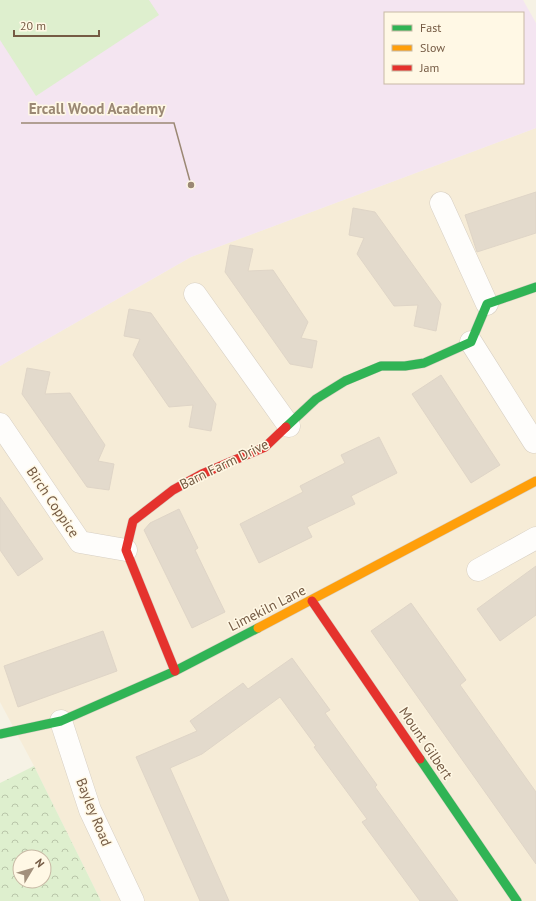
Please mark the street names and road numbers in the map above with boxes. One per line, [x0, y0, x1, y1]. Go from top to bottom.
street label: Barn Farm Drive [177, 435, 271, 493]
street label: Birch Coppice [23, 463, 83, 541]
street label: Limekiln Lane [225, 581, 309, 635]
street label: Mount Gilbert [395, 703, 457, 783]
street label: Bayley Road [72, 775, 116, 849]

